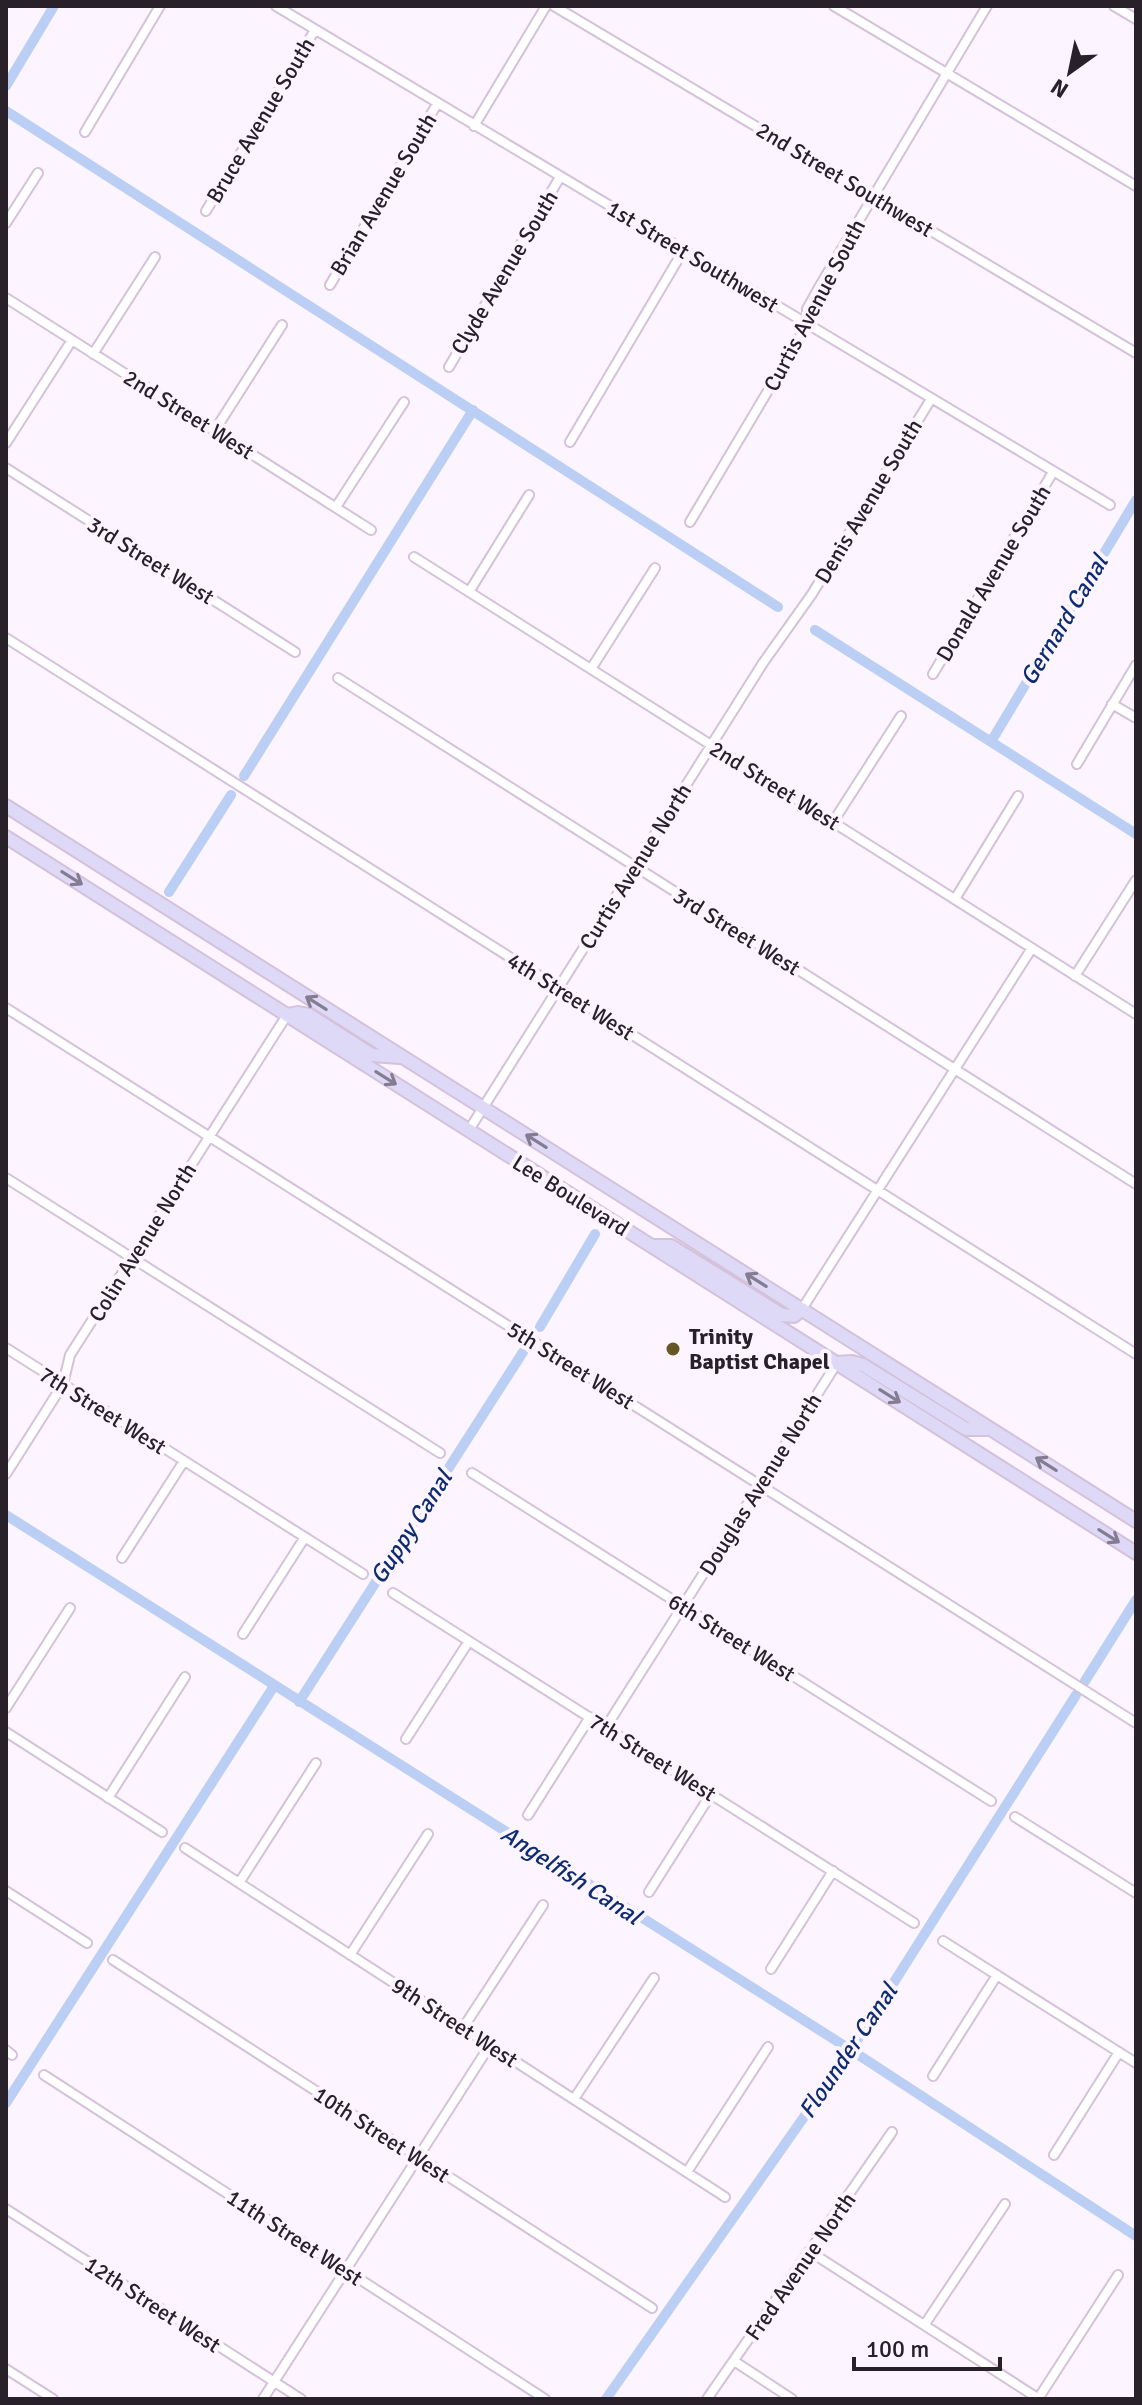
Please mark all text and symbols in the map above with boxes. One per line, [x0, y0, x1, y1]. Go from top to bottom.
north arrow [1030, 32, 1110, 112]
street label: Bruce Avenue South [200, 33, 320, 208]
text: N [1046, 73, 1073, 104]
street label: Brian Avenue South [324, 108, 443, 280]
street label: 2nd Street Southwest [751, 116, 938, 243]
street label: Clyde Avenue South [445, 186, 564, 359]
street label: 1st Street Southwest [602, 195, 784, 318]
street label: Curtis Avenue South [758, 215, 871, 396]
street label: 2nd Street West [119, 364, 259, 465]
street label: Denis Avenue South [809, 414, 928, 588]
street label: Donald Avenue South [930, 480, 1057, 666]
street label: 3rd Street West [82, 511, 219, 610]
water label: Gernard Canal [1013, 548, 1116, 691]
street label: 2nd Street West [705, 735, 845, 836]
street label: Curtis Avenue North [574, 778, 697, 954]
one-way arrow [60, 871, 83, 887]
street label: 3rd Street West [668, 882, 805, 981]
street label: 4th Street West [502, 947, 640, 1046]
one-way arrow [305, 994, 328, 1010]
one-way arrow [374, 1070, 397, 1086]
one-way arrow [526, 1132, 548, 1149]
street label: Lee Boulevard [508, 1149, 634, 1242]
street label: Colin Avenue North [83, 1158, 202, 1327]
one-way arrow [745, 1272, 768, 1288]
street label: 5th Street West [502, 1316, 640, 1415]
place label: Trinity Baptist Chapel [689, 1323, 830, 1375]
marker: Trinity Baptist Chapel [664, 1340, 682, 1358]
street label: 7th Street West [34, 1361, 172, 1460]
street label: Douglas Avenue North [693, 1388, 827, 1580]
one-way arrow [878, 1388, 900, 1405]
one-way arrow [1036, 1456, 1058, 1473]
water label: Guppy Canal [363, 1463, 460, 1589]
one-way arrow [1097, 1528, 1120, 1544]
street label: 6th Street West [663, 1588, 801, 1687]
street label: 7th Street West [584, 1708, 722, 1807]
water label: Angelfish Canal [495, 1819, 648, 1932]
street label: 9th Street West [387, 1972, 523, 2073]
water label: Flounder Canal [792, 1976, 905, 2124]
street label: 10th Street West [309, 2080, 455, 2189]
street label: 11th Street West [222, 2183, 368, 2292]
street label: Fred Avenue North [739, 2187, 861, 2345]
street label: 12th Street West [80, 2250, 226, 2359]
scale bar [854, 2321, 1000, 2371]
text: 100 m [866, 2334, 929, 2364]

